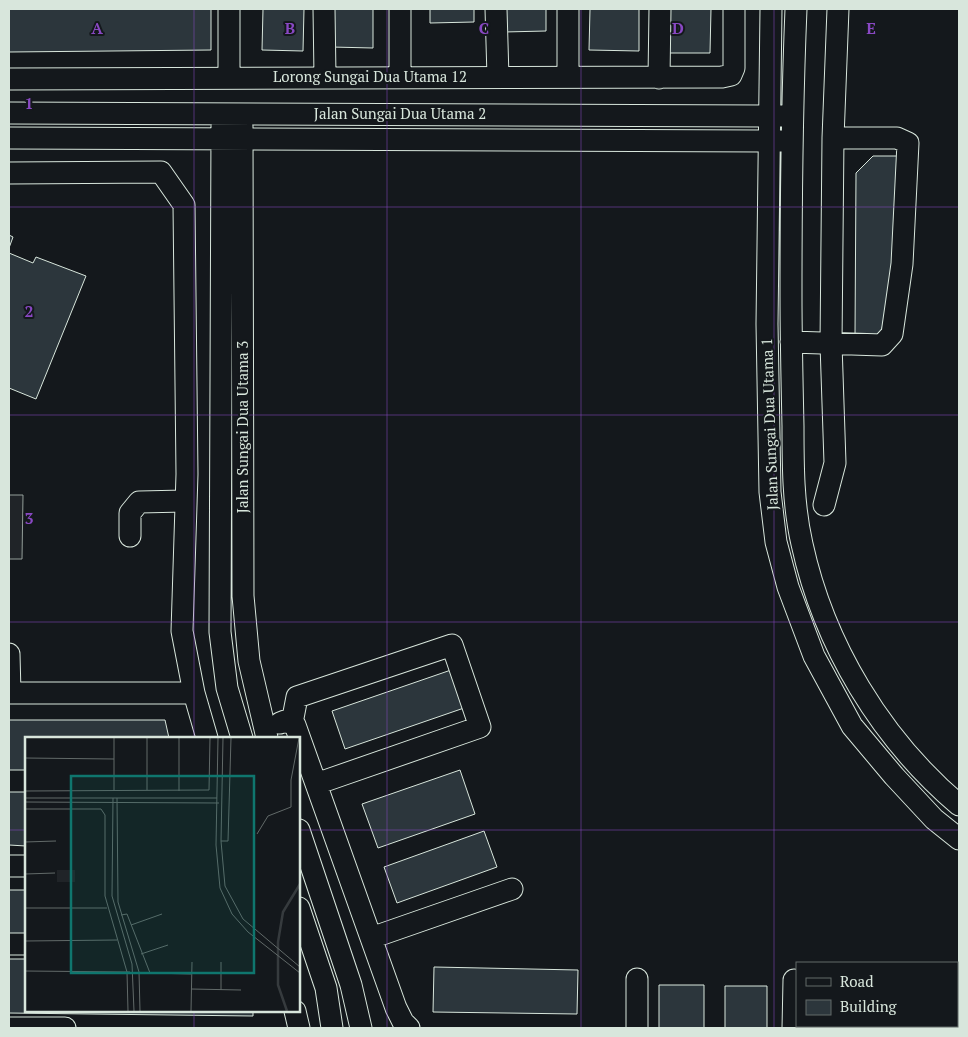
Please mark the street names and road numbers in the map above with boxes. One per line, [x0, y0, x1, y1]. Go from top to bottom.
street label: Lorong Sungai Dua Utama 12 [273, 66, 467, 86]
street label: Jalan Sungai Dua Utama 2 [314, 103, 486, 123]
street label: Jalan Sungai Dua Utama 1 [756, 338, 782, 511]
street label: Jalan Sungai Dua Utama 3 [232, 341, 252, 513]

